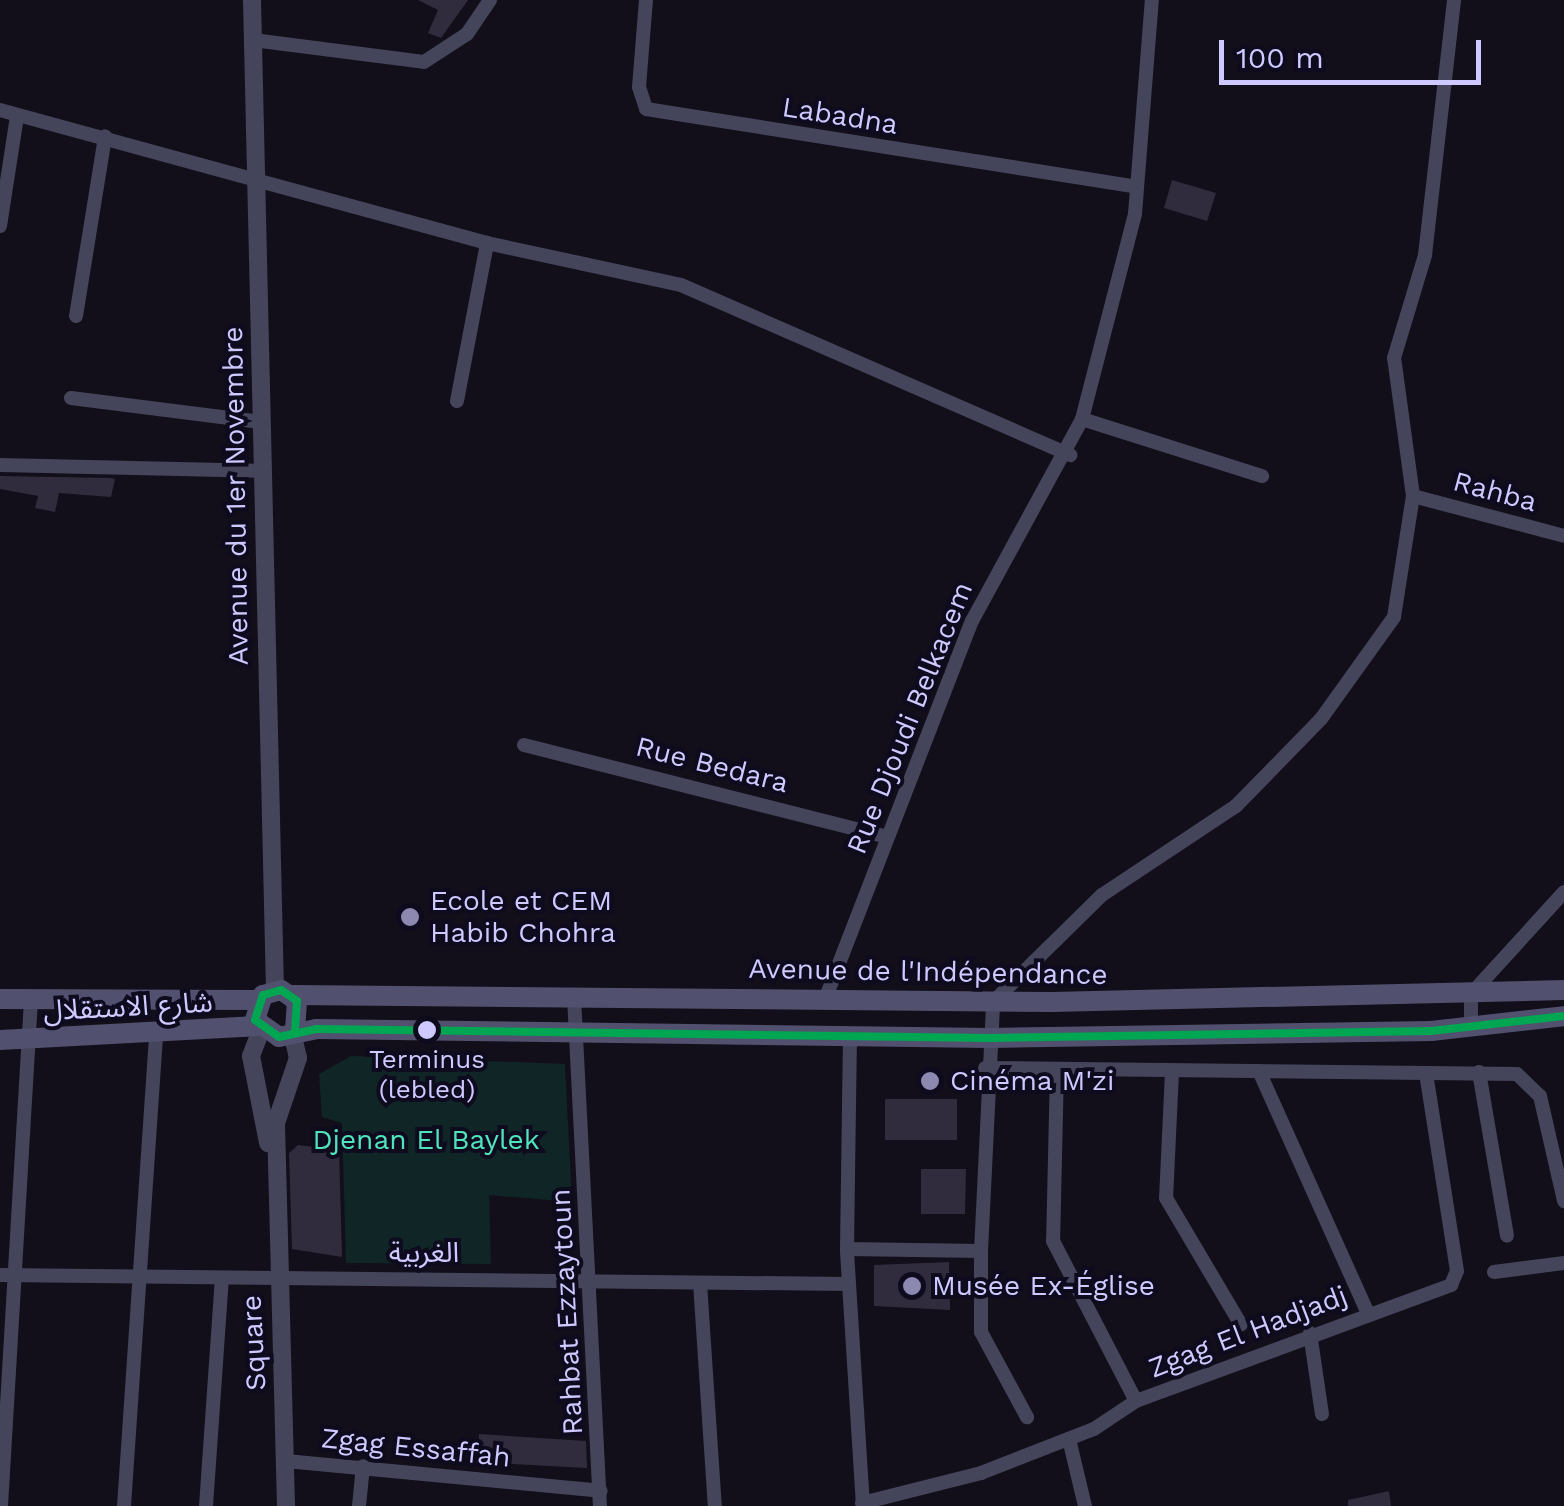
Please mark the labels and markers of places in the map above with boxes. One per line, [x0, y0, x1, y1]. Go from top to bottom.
place label: Ecole et CEM Habib Chohra [430, 884, 616, 950]
marker: Ecole et CEM Habib Chohra [399, 906, 421, 928]
marker: Terminus (lebled) [417, 1020, 437, 1040]
place label: Terminus (lebled) [369, 1044, 485, 1106]
place label: Cinéma M'zi [950, 1064, 1115, 1098]
marker: Cinéma M'zi [919, 1070, 941, 1092]
place label: Musée Ex-Église [932, 1269, 1155, 1303]
marker: Musée Ex-Église [901, 1275, 923, 1297]

